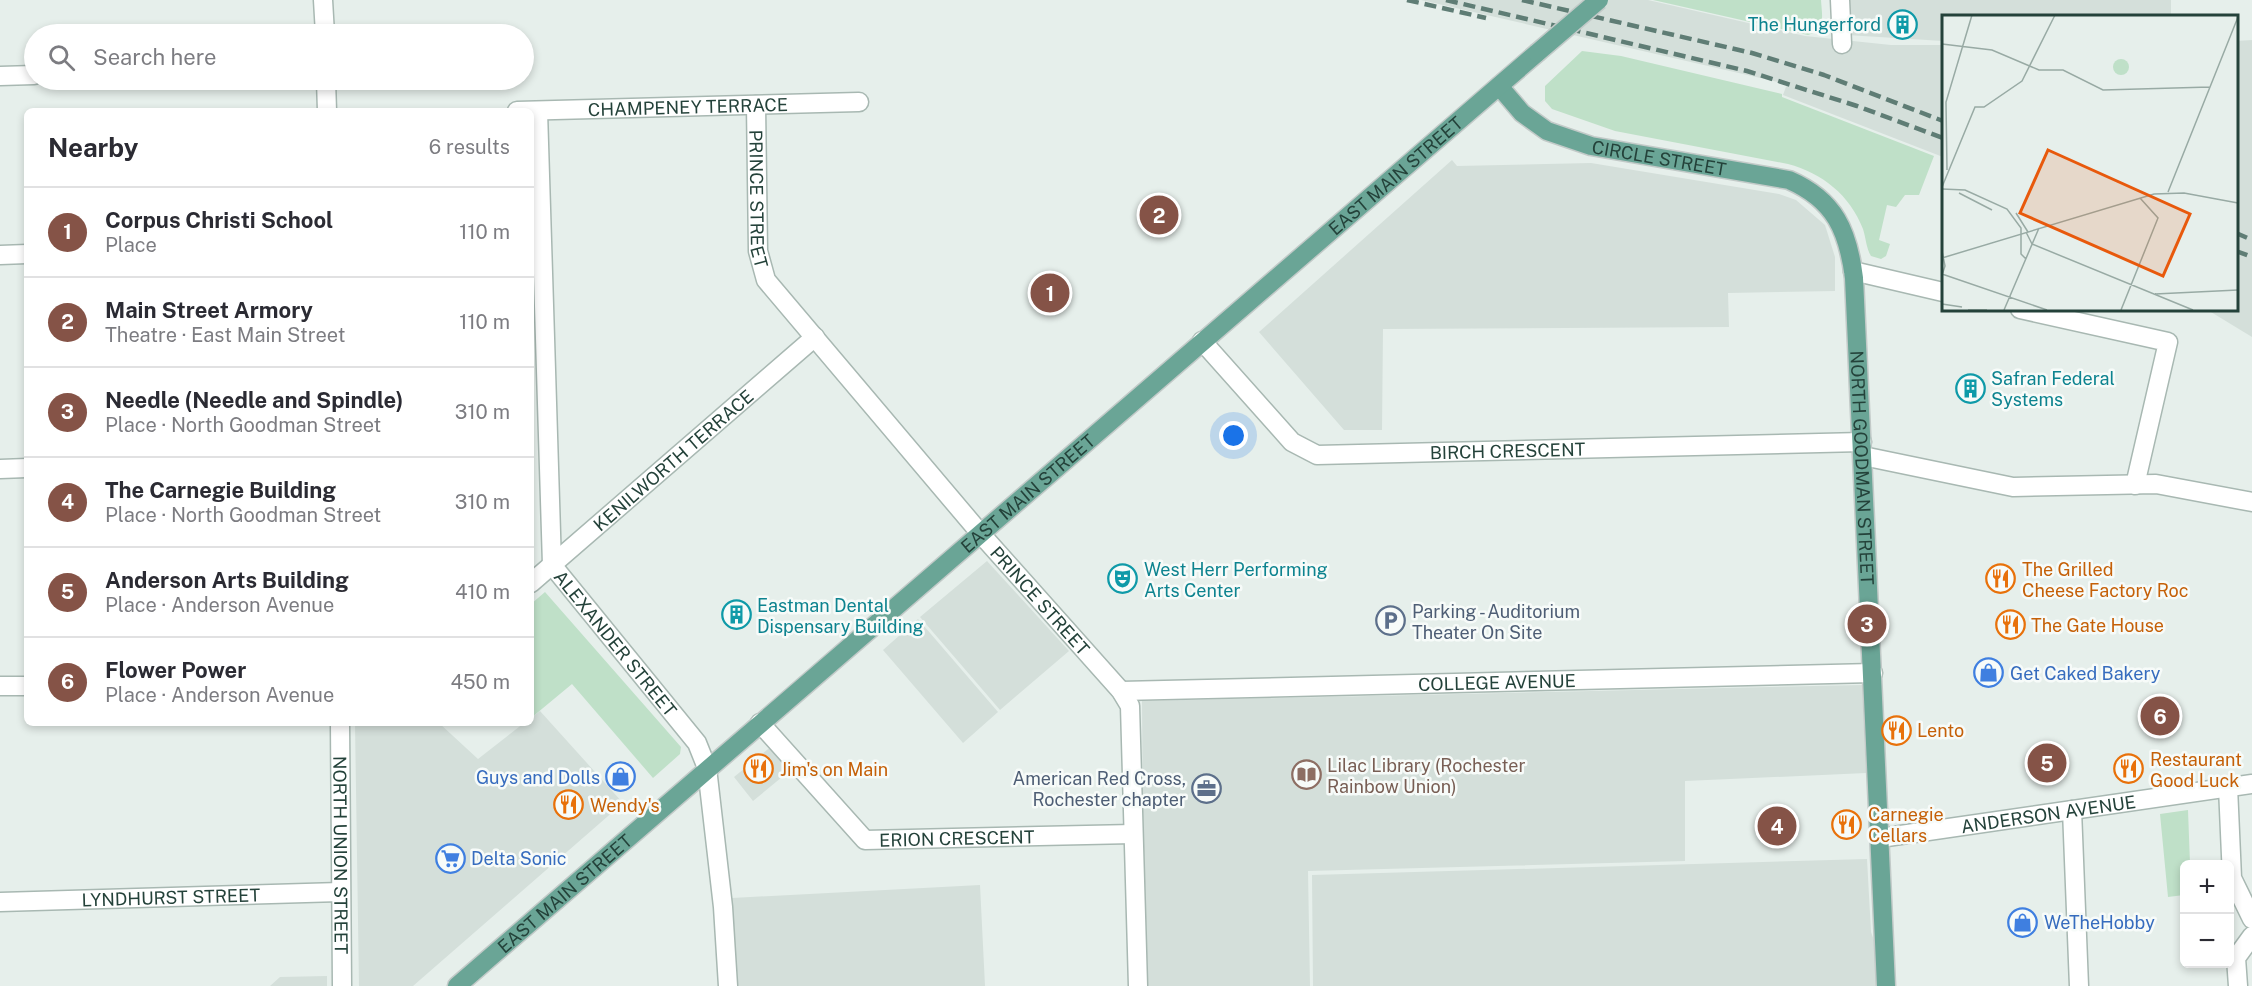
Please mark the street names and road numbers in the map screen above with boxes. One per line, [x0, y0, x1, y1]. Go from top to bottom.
street label: CHAMPENEY TERRACE [588, 93, 788, 120]
street label: EAST MAIN STREET [1324, 112, 1467, 239]
street label: PRINCE STREET [746, 130, 773, 271]
street label: CIRCLE STREET [1590, 136, 1728, 180]
street label: NORTH GOODMAN STREET [1847, 350, 1878, 586]
street label: KENILWORTH TERRACE [589, 385, 757, 535]
street label: EAST MAIN STREET [956, 429, 1099, 557]
street label: BIRCH CRESCENT [1430, 438, 1586, 463]
street label: PRINCE STREET [986, 542, 1094, 659]
street label: ALEXANDER STREET [550, 566, 681, 721]
street label: COLLEGE AVENUE [1418, 670, 1576, 694]
street label: NORTH UNION STREET [330, 756, 352, 955]
street label: ANDERSON AVENUE [1959, 791, 2137, 837]
street label: ERION CRESCENT [879, 826, 1035, 850]
street label: EAST MAIN STREET [493, 829, 636, 957]
street label: LYNDHURST STREET [81, 884, 261, 910]

